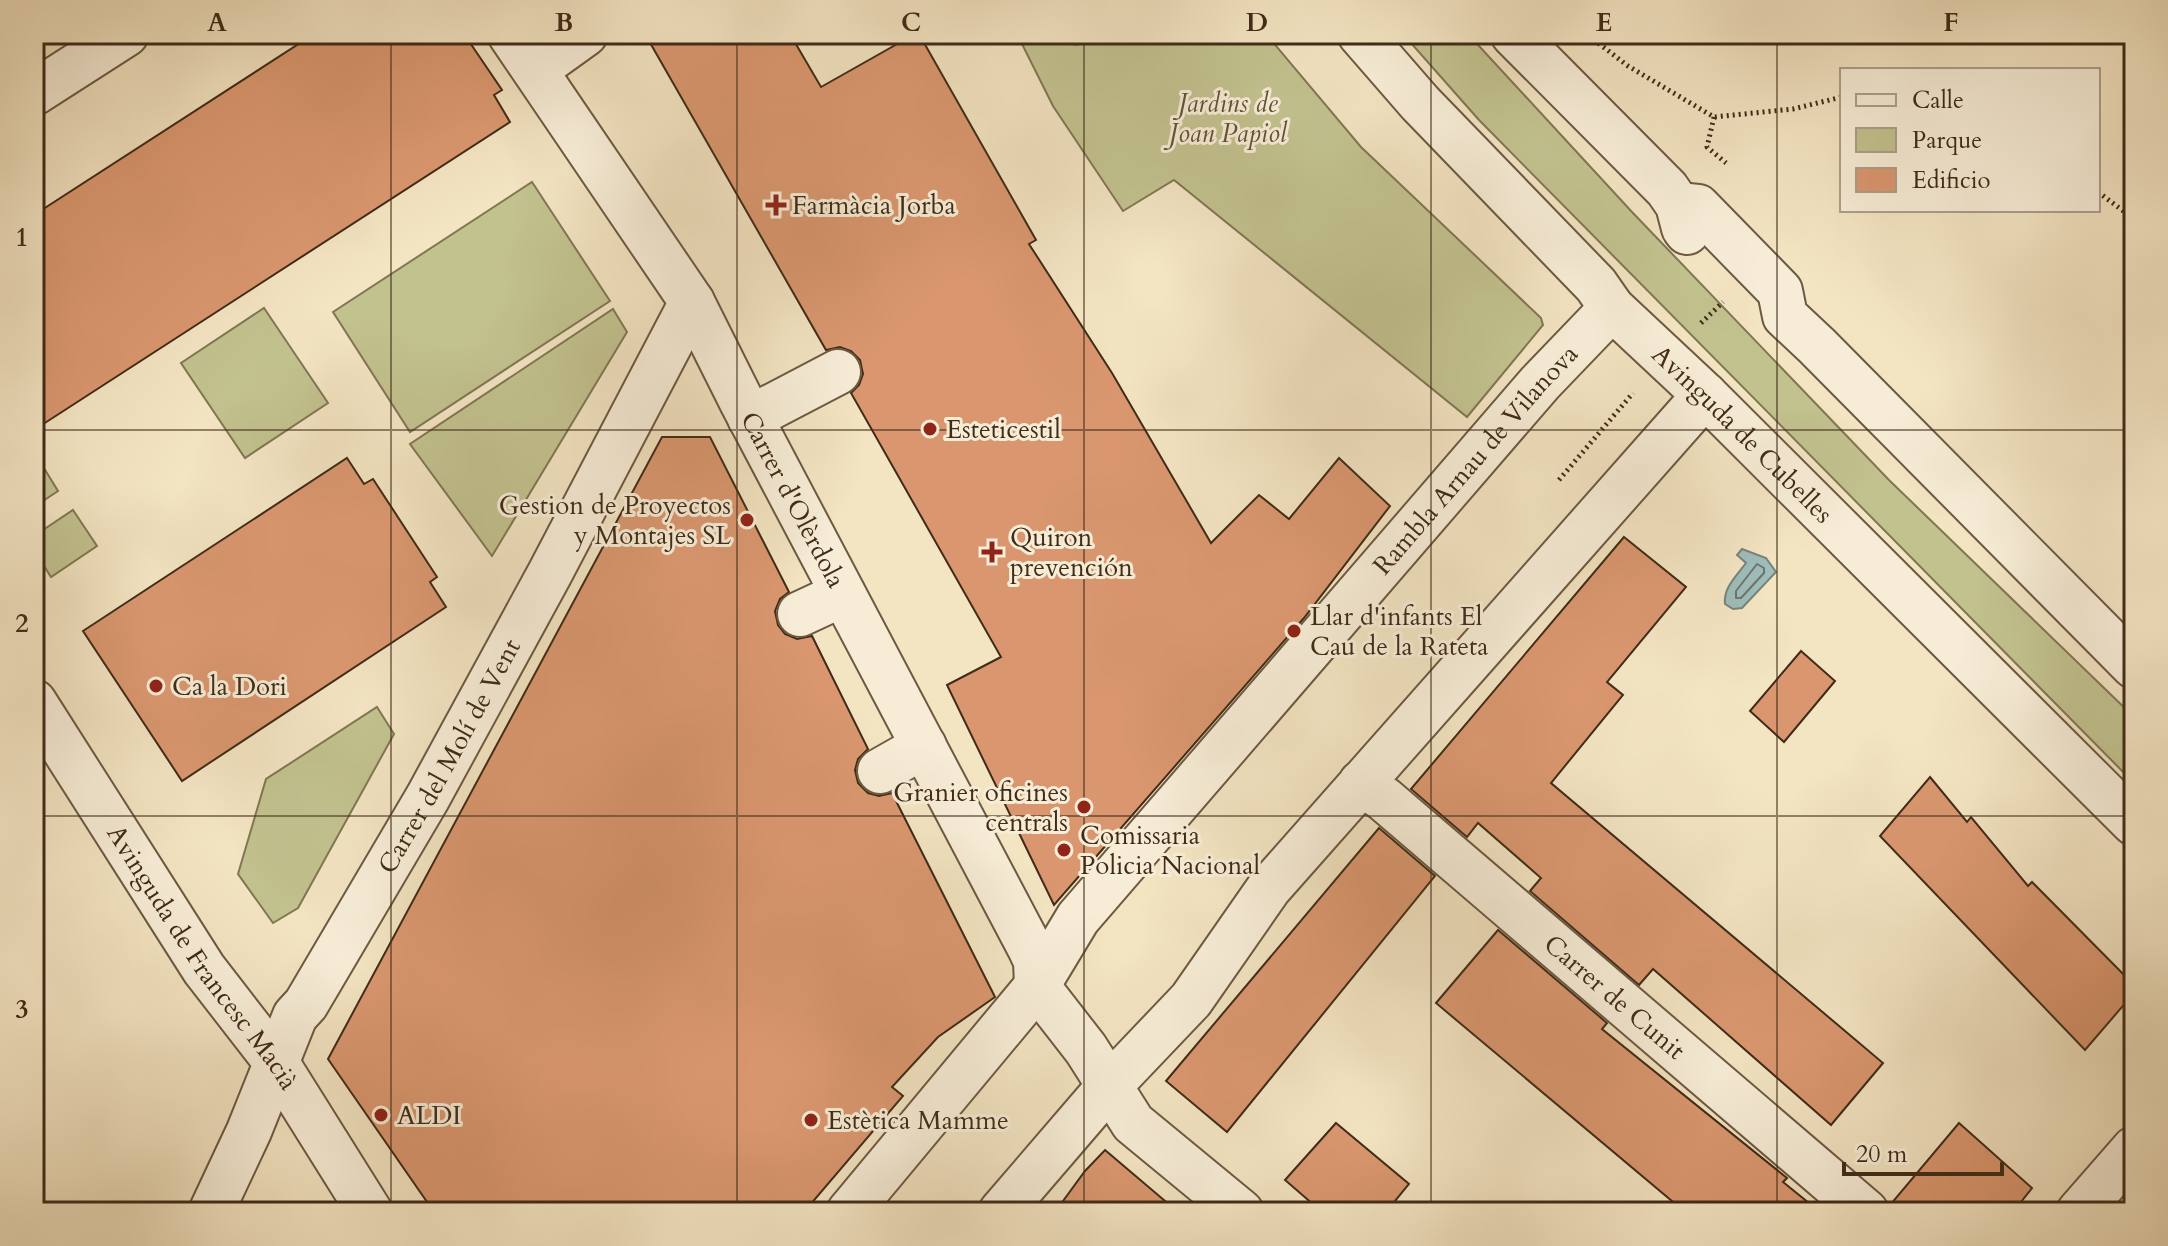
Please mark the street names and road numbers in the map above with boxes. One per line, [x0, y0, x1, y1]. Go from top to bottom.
street label: Rambla Arnau de Vilanova [1365, 337, 1586, 582]
street label: Avinguda de Cubelles [1644, 337, 1841, 531]
street label: Carrer d'Olèrdola [732, 406, 854, 594]
street label: Carrer del Molí de Vent [370, 633, 529, 880]
street label: Avinguda de Francesc Macià [99, 818, 306, 1096]
street label: Carrer de Cunit [1536, 927, 1693, 1068]

